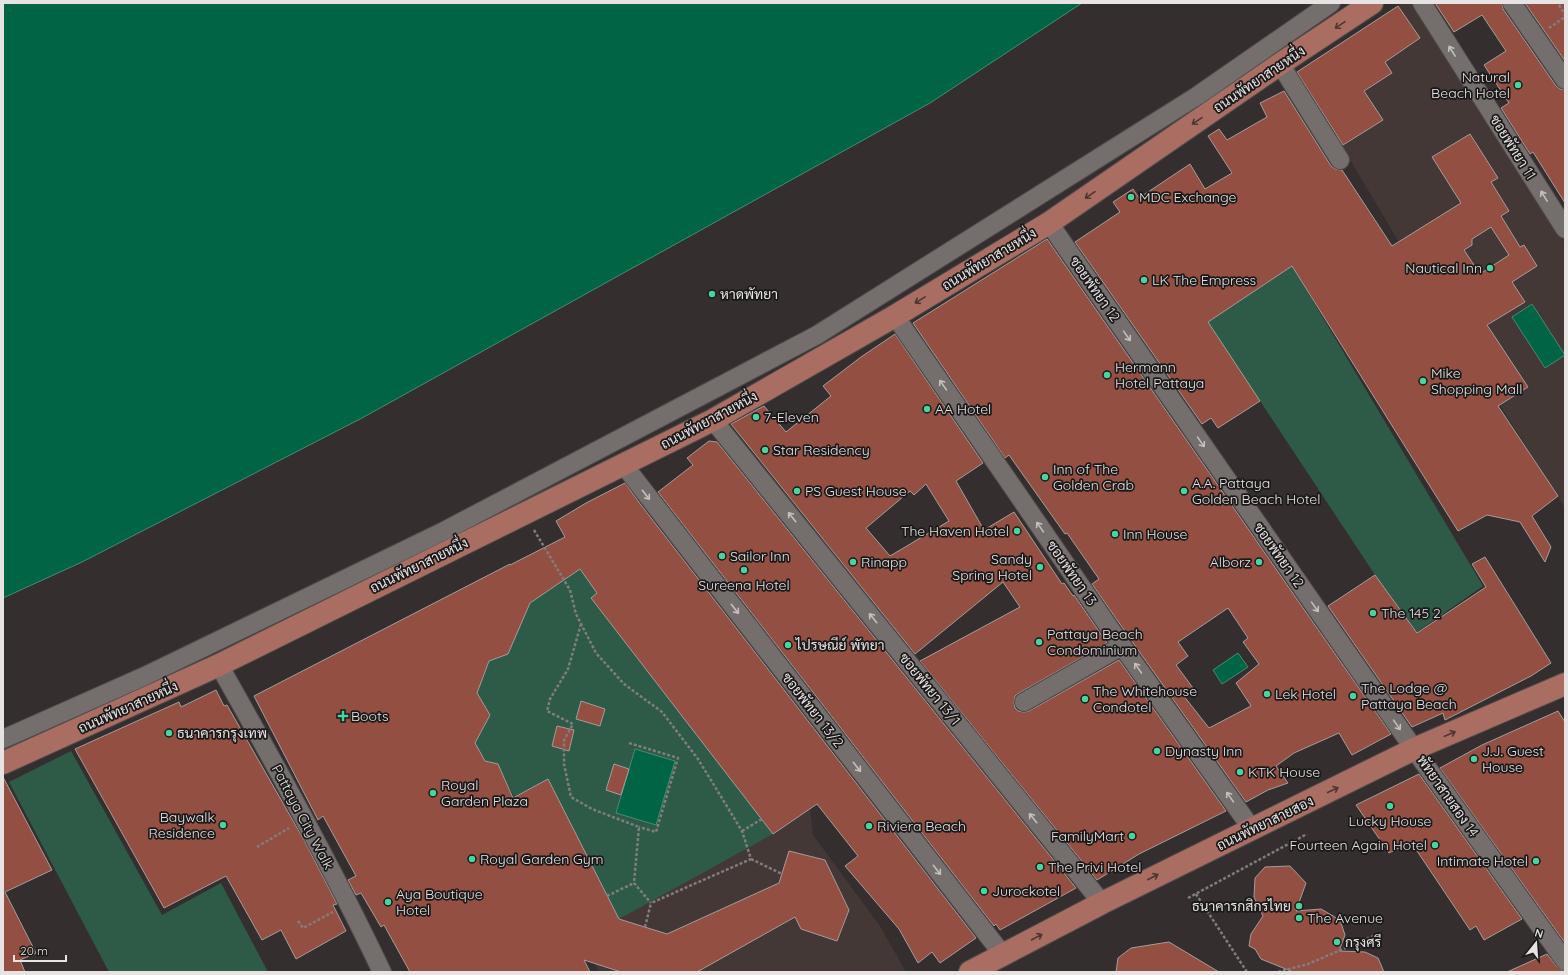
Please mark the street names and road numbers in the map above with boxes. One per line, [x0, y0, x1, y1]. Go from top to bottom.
street label: ถนนพัทยาสายหนึ่ง [1208, 39, 1308, 116]
street label: ซอยพัทยา 11 [1486, 111, 1540, 183]
street label: ถนนพัทยาสายหนึ่ง [937, 221, 1040, 294]
street label: ซอยพัทยา 12 [1066, 253, 1124, 325]
street label: ถนนพัทยาสายหนึ่ง [656, 384, 761, 453]
street label: ซอยพัทยา 12 [1250, 519, 1308, 591]
street label: ถนนพัทยาสายหนึ่ง [366, 531, 471, 597]
street label: ซอยพัทยา 13 [1043, 537, 1101, 609]
street label: ซอยพัทยา 13/1 [895, 649, 965, 729]
street label: ซอยพัทยา 13/2 [778, 669, 848, 751]
street label: ถนนพัทยาสายหนึ่ง [74, 674, 181, 737]
street label: พัทยาสายสอง 14 [1413, 752, 1483, 840]
street label: Pattaya City Walk [268, 761, 338, 873]
street label: ถนนพัทยาสายสอง [1214, 792, 1316, 854]

